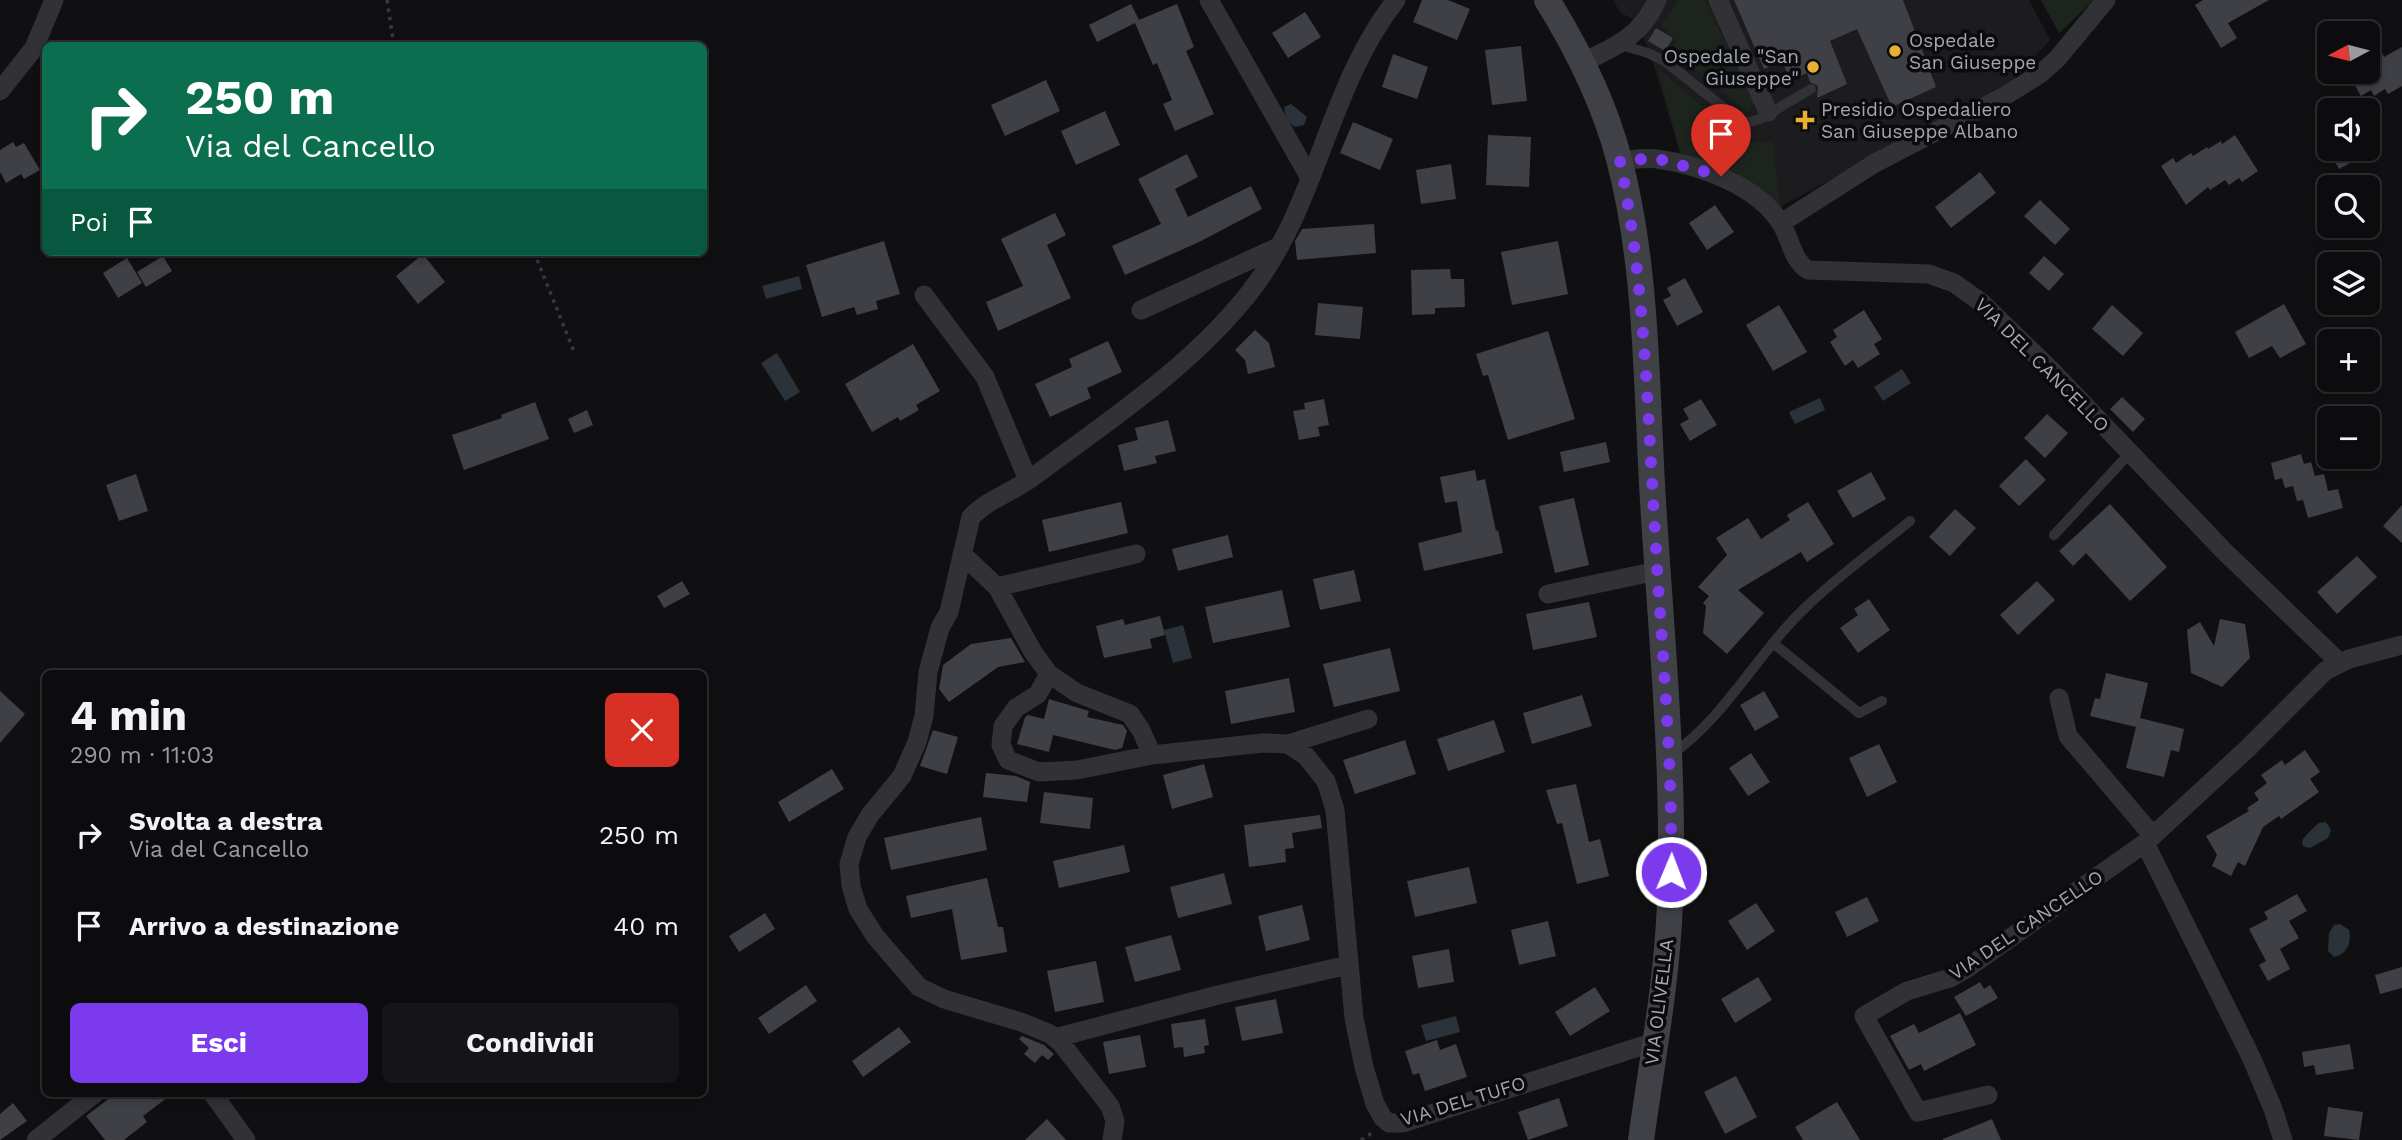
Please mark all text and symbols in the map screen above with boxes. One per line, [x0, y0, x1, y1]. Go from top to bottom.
north arrow [2317, 21, 2380, 84]
map controls [2317, 21, 2380, 469]
place label: Ospedale San Giuseppe [1909, 29, 2036, 74]
marker: Ospedale San Giuseppe [1887, 43, 1903, 59]
place label: Ospedale "San Giuseppe" [1664, 45, 1799, 90]
marker: Ospedale "San Giuseppe" [1805, 59, 1821, 75]
text: 250 m [185, 68, 334, 126]
icon: right [70, 70, 161, 161]
place label: Presidio Ospedaliero San Giuseppe Albano [1821, 98, 2018, 143]
button: sound [2317, 98, 2380, 161]
pin [1691, 104, 1751, 176]
marker: Presidio Ospedaliero San Giuseppe Albano [1795, 110, 1815, 130]
icon: arrive [1702, 115, 1740, 153]
text: Via del Cancello [185, 127, 436, 165]
button: search [2317, 175, 2380, 238]
icon: arrive [122, 203, 160, 241]
text: Poi [70, 207, 108, 237]
button: layers [2317, 252, 2380, 315]
street label: VIA DEL CANCELLO [1970, 293, 2114, 437]
button: + [2317, 329, 2380, 392]
button: − [2317, 406, 2380, 469]
text: 4 min [70, 691, 187, 740]
button: close [605, 693, 679, 767]
text: 290 m · 11:03 [70, 742, 214, 769]
text: Svolta a destra [129, 806, 322, 836]
icon: right [70, 816, 108, 854]
text: 250 m [599, 820, 679, 850]
position arrow [1634, 835, 1708, 909]
text: Via del Cancello [129, 836, 309, 863]
street label: VIA DEL CANCELLO [1945, 865, 2107, 985]
icon: arrive [70, 907, 108, 945]
text: Arrivo a destinazione [129, 911, 399, 941]
text: 40 m [613, 911, 679, 941]
street label: VIA OLIVELLA [1640, 937, 1678, 1066]
button: Esci [70, 1003, 368, 1083]
button: Condividi [382, 1003, 679, 1083]
street label: VIA DEL TUFO [1398, 1071, 1528, 1131]

